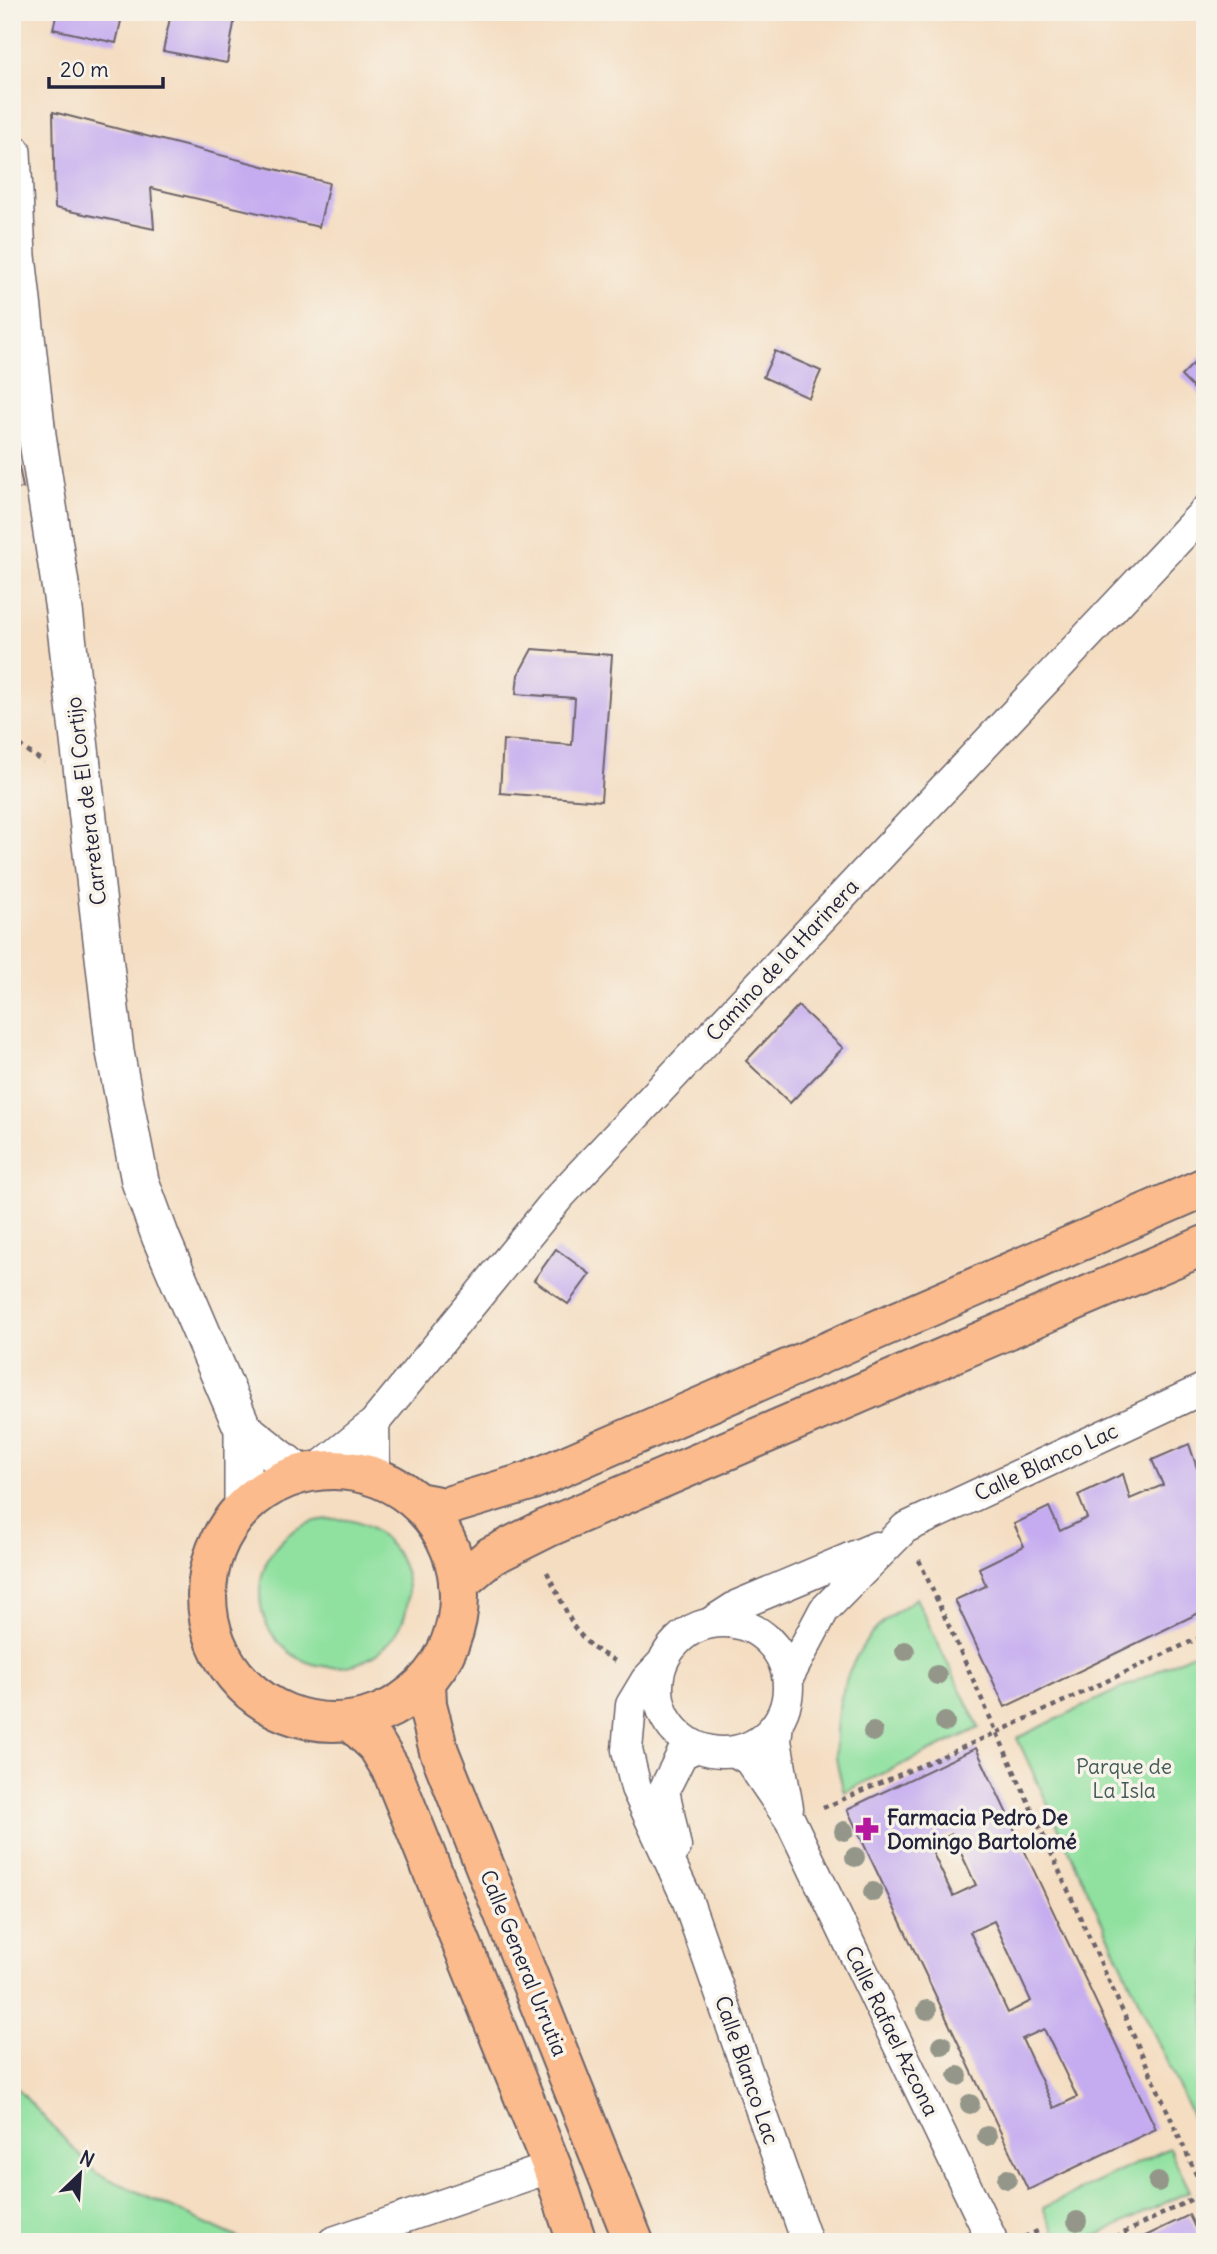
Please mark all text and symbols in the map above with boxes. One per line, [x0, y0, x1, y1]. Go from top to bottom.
scale bar [49, 46, 163, 90]
text: 20 m [60, 56, 109, 83]
street label: Carretera de El Cortijo [60, 695, 112, 907]
street label: Camino de la Harinera [700, 873, 864, 1047]
street label: Calle Blanco Lac [970, 1417, 1122, 1507]
park label: Parque de La Isla [1076, 1753, 1172, 1804]
place label: Farmacia Pedro De Domingo Bartolomé [887, 1804, 1077, 1855]
pharmacy icon: Farmacia Pedro De Domingo Bartolomé [853, 1815, 881, 1843]
street label: Calle General Urrutia [474, 1866, 574, 2060]
street label: Calle Rafael Azcona [839, 1942, 945, 2120]
street label: Calle Blanco Lac [709, 1992, 785, 2148]
north arrow [46, 2138, 116, 2208]
text: N [76, 2145, 98, 2172]

